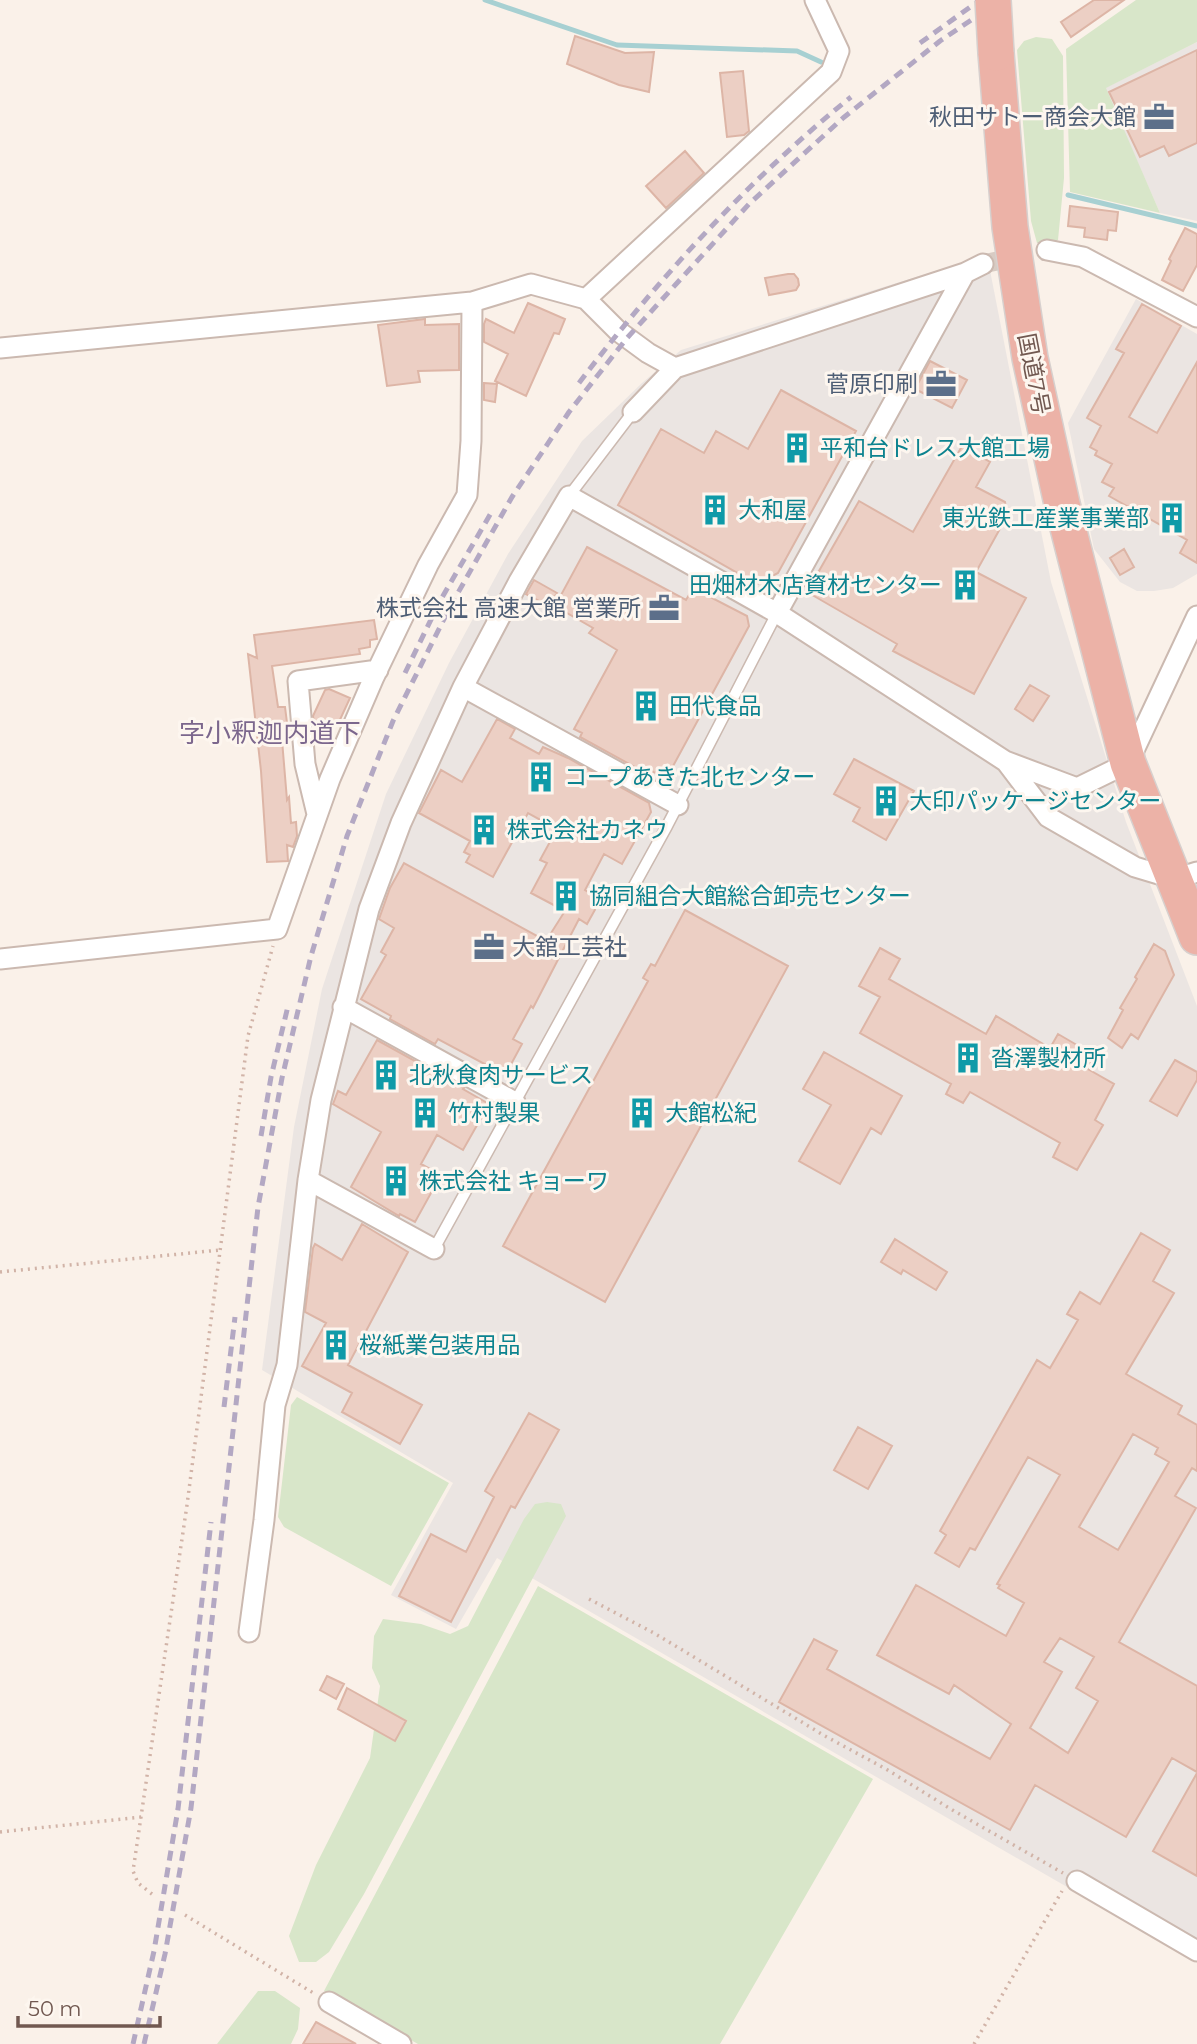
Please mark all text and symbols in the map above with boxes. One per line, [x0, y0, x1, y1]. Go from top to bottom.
office icon: 秋田サトー商会大館 [1142, 100, 1176, 134]
place label: 秋田サトー商会大館 [929, 103, 1136, 131]
street label: 国道7号 [1012, 331, 1056, 417]
office icon: 菅原印刷 [924, 367, 958, 401]
place label: 菅原印刷 [826, 370, 918, 398]
building icon: 平和台ドレス大館工場 [780, 431, 814, 465]
place label: 平和台ドレス大館工場 [820, 434, 1050, 462]
building icon: 大和屋 [698, 493, 732, 527]
place label: 大和屋 [738, 496, 807, 524]
building icon: 東光鉄工産業事業部 [1155, 501, 1189, 535]
place label: 東光鉄工産業事業部 [942, 504, 1149, 532]
building icon: 田畑材木店資材センター [948, 568, 982, 602]
place label: 田畑材木店資材センター [689, 571, 942, 599]
office icon: 株式会社 高速大館 営業所 [647, 591, 681, 625]
place label: 株式会社 高速大館 営業所 [376, 594, 641, 622]
building icon: 田代食品 [629, 689, 663, 723]
place label: 田代食品 [669, 692, 761, 720]
district label: 字小釈迦内道下 [179, 717, 361, 749]
building icon: コープあきた北センター [524, 760, 558, 794]
place label: コープあきた北センター [564, 763, 816, 791]
building icon: 大印パッケージセンター [869, 784, 903, 818]
place label: 大印パッケージセンター [909, 787, 1162, 815]
building icon: 株式会社カネウ [467, 813, 501, 847]
place label: 株式会社カネウ [507, 816, 668, 844]
building icon: 協同組合大館総合卸売センター [549, 879, 583, 913]
place label: 協同組合大館総合卸売センター [589, 882, 911, 910]
office icon: 大舘工芸社 [472, 930, 506, 964]
place label: 大舘工芸社 [512, 933, 627, 961]
building icon: 沓澤製材所 [951, 1041, 985, 1075]
place label: 沓澤製材所 [991, 1044, 1106, 1072]
building icon: 北秋食肉サービス [369, 1058, 403, 1092]
place label: 北秋食肉サービス [409, 1061, 593, 1089]
building icon: 竹村製果 [408, 1096, 442, 1130]
building icon: 大館松紀 [625, 1096, 659, 1130]
place label: 竹村製果 [448, 1099, 540, 1127]
place label: 大館松紀 [665, 1099, 757, 1127]
building icon: 株式会社 キョーワ [379, 1164, 413, 1198]
place label: 株式会社 キョーワ [419, 1167, 609, 1195]
building icon: 桜紙業包装用品 [319, 1328, 353, 1362]
place label: 桜紙業包装用品 [359, 1331, 520, 1359]
scale bar [18, 1984, 159, 2028]
text: 50 m [28, 1996, 82, 2021]

